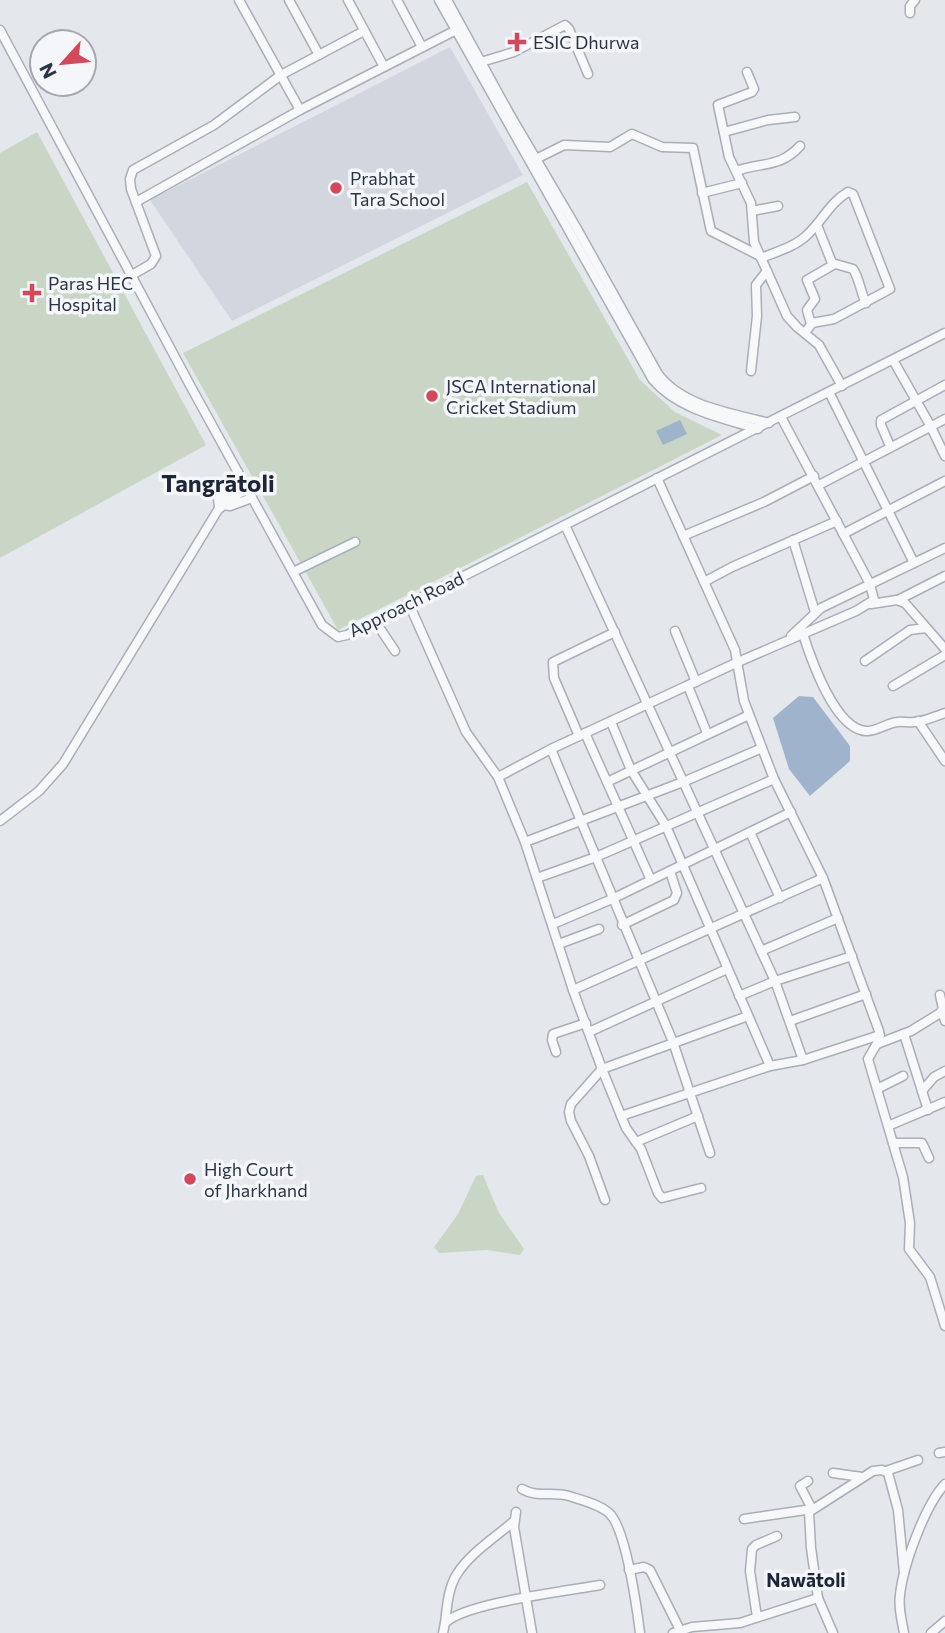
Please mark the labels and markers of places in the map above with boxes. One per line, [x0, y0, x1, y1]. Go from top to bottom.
place label: ESIC Dhurwa [533, 31, 640, 53]
marker: ESIC Dhurwa [507, 32, 527, 52]
place label: Prabhat Tara School [350, 167, 445, 210]
marker: Prabhat Tara School [328, 180, 344, 196]
place label: Paras HEC Hospital [48, 272, 133, 315]
marker: Paras HEC Hospital [22, 283, 42, 303]
place label: JSCA International Cricket Stadium [446, 375, 596, 418]
marker: JSCA International Cricket Stadium [424, 388, 440, 404]
place label: High Court of Jharkhand [204, 1158, 308, 1201]
marker: High Court of Jharkhand [182, 1171, 198, 1187]

